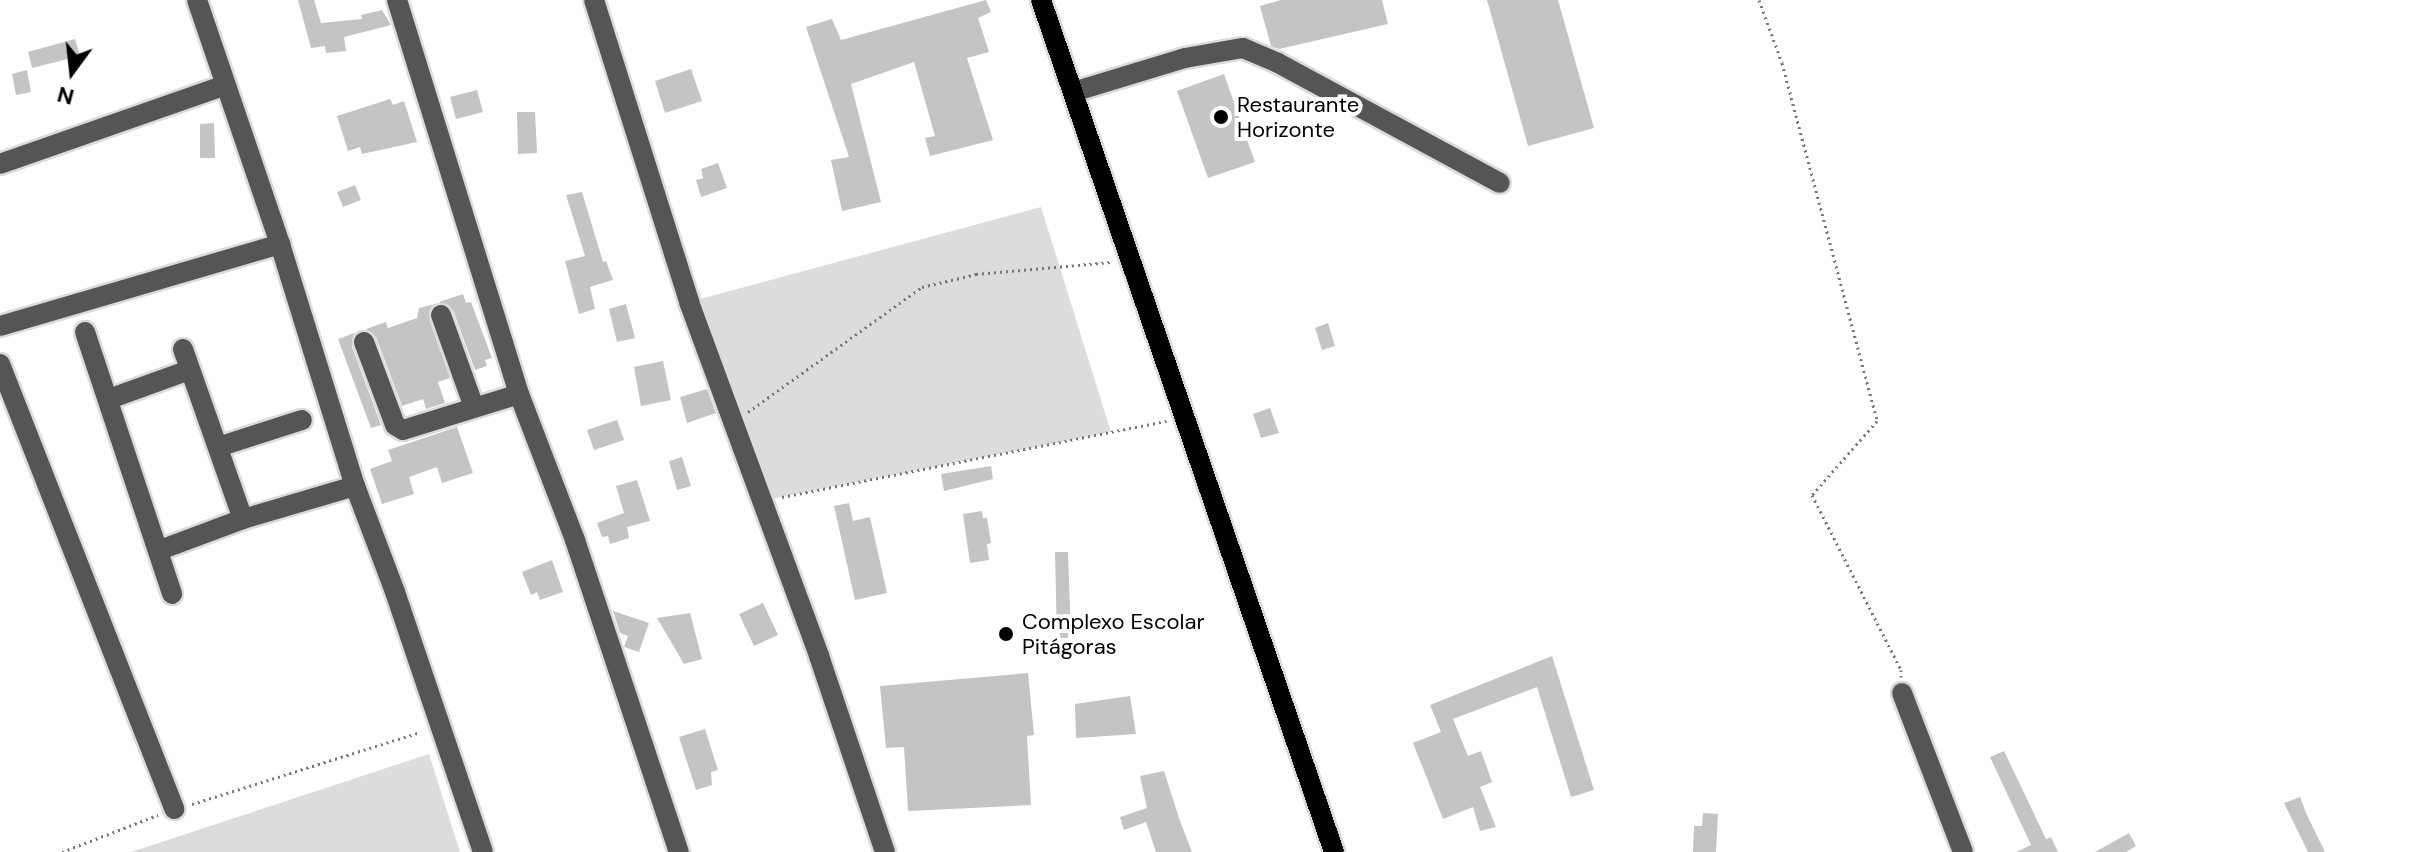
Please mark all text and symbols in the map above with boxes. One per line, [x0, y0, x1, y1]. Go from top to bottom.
north arrow [32, 32, 112, 112]
text: N [54, 80, 77, 112]
place label: Restaurante Horizonte [1237, 91, 1359, 142]
marker: Restaurante Horizonte [1212, 108, 1230, 126]
place label: Complexo Escolar Pitágoras [1022, 608, 1205, 660]
marker: Complexo Escolar Pitágoras [997, 625, 1015, 643]

